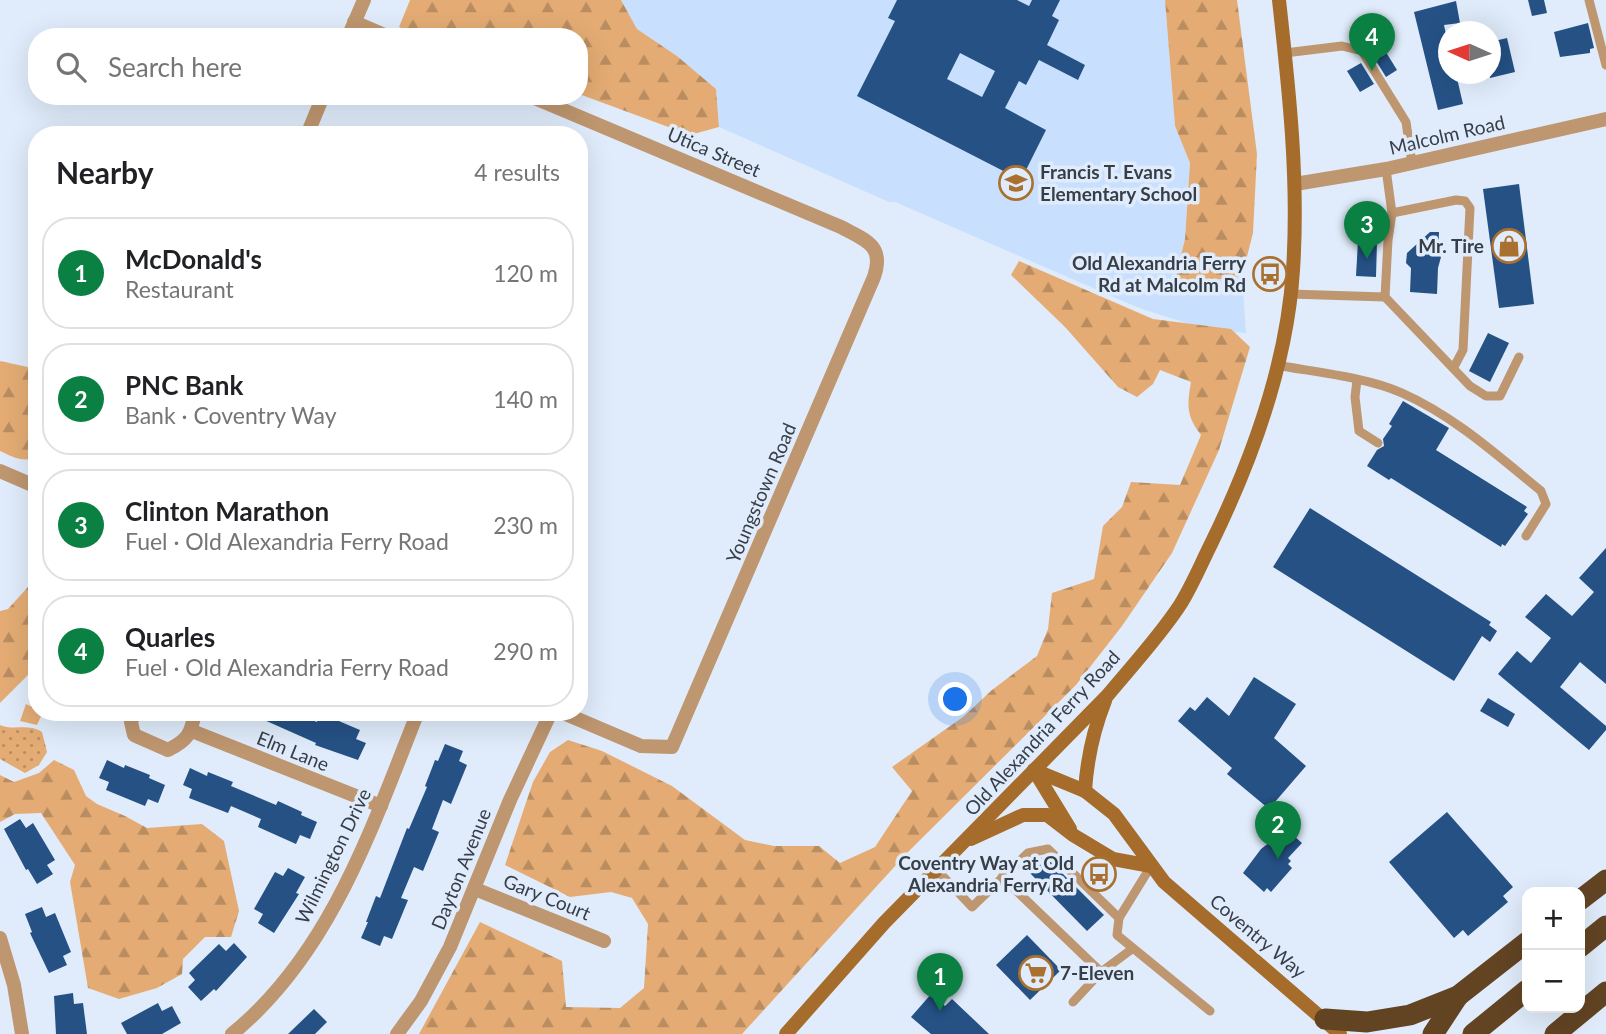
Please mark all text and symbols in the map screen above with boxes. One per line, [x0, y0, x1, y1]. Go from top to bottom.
pin: 4 [1349, 13, 1395, 71]
north arrow [1438, 21, 1501, 84]
search box [28, 28, 588, 105]
icon: search [52, 48, 90, 86]
text: Search here [108, 51, 242, 83]
street label: Malcolm Road [1387, 110, 1507, 159]
street label: Utica Street [664, 122, 764, 182]
text: Nearby [56, 154, 154, 190]
text: 4 results [474, 158, 560, 186]
place label: Francis T. Evans Elementary School [1040, 160, 1197, 205]
school or university icon: Francis T. Evans Elementary School [997, 164, 1035, 202]
pin: 3 [1344, 201, 1390, 259]
shop icon: Mr. Tire [1490, 227, 1528, 265]
place label: Mr. Tire [1418, 234, 1484, 257]
text: McDonald's [125, 243, 262, 275]
place label: Old Alexandria Ferry Rd at Malcolm Rd [1072, 251, 1247, 296]
bus stop icon: Old Alexandria Ferry Rd at Malcolm Rd [1251, 255, 1289, 293]
text: 1 [74, 259, 88, 287]
text: 120 m [493, 259, 558, 287]
text: Restaurant [125, 275, 234, 303]
text: PNC Bank [125, 369, 243, 401]
text: 2 [74, 385, 88, 413]
text: 140 m [493, 385, 558, 413]
text: Bank · Coventry Way [125, 401, 337, 429]
street label: Youngstown Road [721, 419, 800, 566]
text: Clinton Marathon [125, 495, 329, 527]
text: 3 [74, 511, 88, 539]
text: 230 m [493, 511, 558, 539]
text: Fuel · Old Alexandria Ferry Road [125, 527, 449, 555]
text: Quarles [125, 621, 215, 653]
text: 4 [74, 637, 88, 665]
text: 290 m [493, 637, 558, 665]
street label: Old Alexandria Ferry Road [959, 645, 1124, 820]
text: Fuel · Old Alexandria Ferry Road [125, 653, 449, 681]
your location [938, 682, 972, 716]
street label: Elm Lane [254, 726, 333, 775]
street label: Wilmington Drive [290, 784, 375, 927]
pin: 2 [1255, 801, 1301, 859]
street label: Dayton Avenue [426, 805, 495, 933]
place label: Coventry Way at Old Alexandria Ferry Rd [898, 851, 1074, 896]
bus stop icon: Coventry Way at Old Alexandria Ferry Rd [1080, 855, 1118, 893]
street label: Gary Court [500, 869, 594, 924]
map controls [1522, 887, 1585, 1013]
button: + [1522, 887, 1585, 950]
street label: Coventry Way [1206, 889, 1311, 983]
button: − [1522, 950, 1585, 1013]
pin: 1 [917, 953, 963, 1011]
supermarket icon: 7-Eleven [1017, 954, 1055, 992]
place label: 7-Eleven [1060, 961, 1134, 984]

